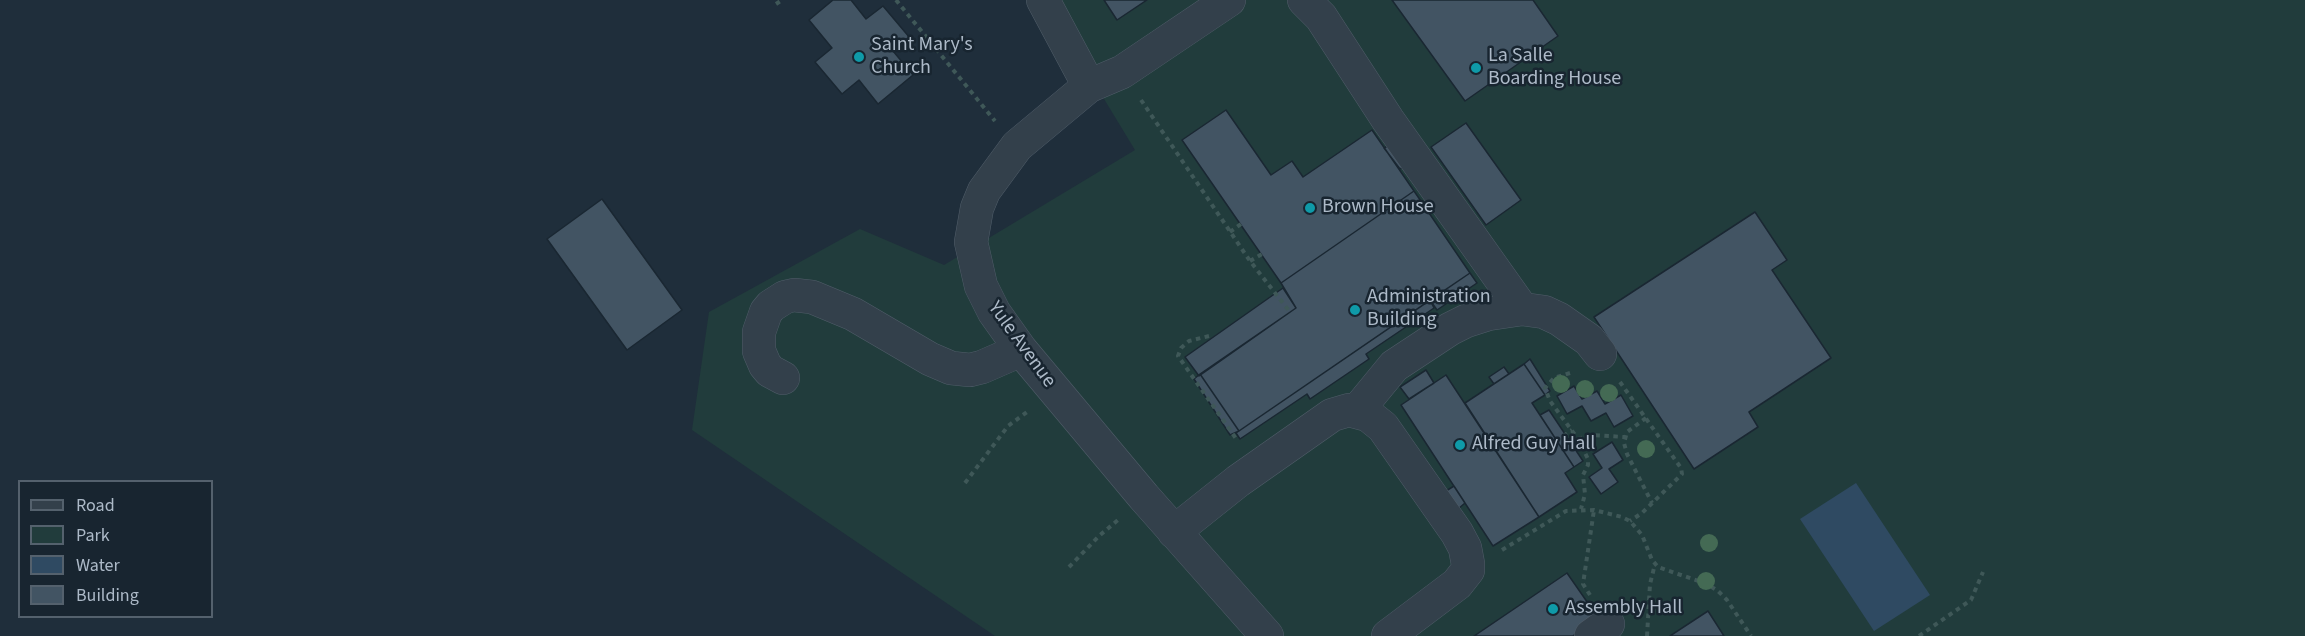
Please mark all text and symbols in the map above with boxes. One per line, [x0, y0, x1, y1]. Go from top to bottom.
place label: Saint Mary's Church [871, 34, 973, 81]
place label: La Salle Boarding House [1488, 45, 1621, 92]
marker: Saint Mary's Church [852, 50, 866, 64]
marker: La Salle Boarding House [1469, 61, 1483, 75]
place label: Brown House [1322, 196, 1434, 220]
marker: Brown House [1303, 201, 1317, 215]
place label: Administration Building [1367, 286, 1491, 333]
street label: Yule Avenue [982, 297, 1060, 393]
marker: Administration Building [1348, 303, 1362, 317]
place label: Alfred Guy Hall [1472, 433, 1595, 457]
marker: Alfred Guy Hall [1453, 438, 1467, 452]
legend [18, 480, 213, 618]
text: Road [76, 493, 115, 518]
text: Park [76, 523, 110, 548]
text: Water [76, 553, 120, 578]
text: Building [76, 583, 139, 608]
place label: Assembly Hall [1565, 597, 1682, 621]
marker: Assembly Hall [1546, 602, 1560, 616]

